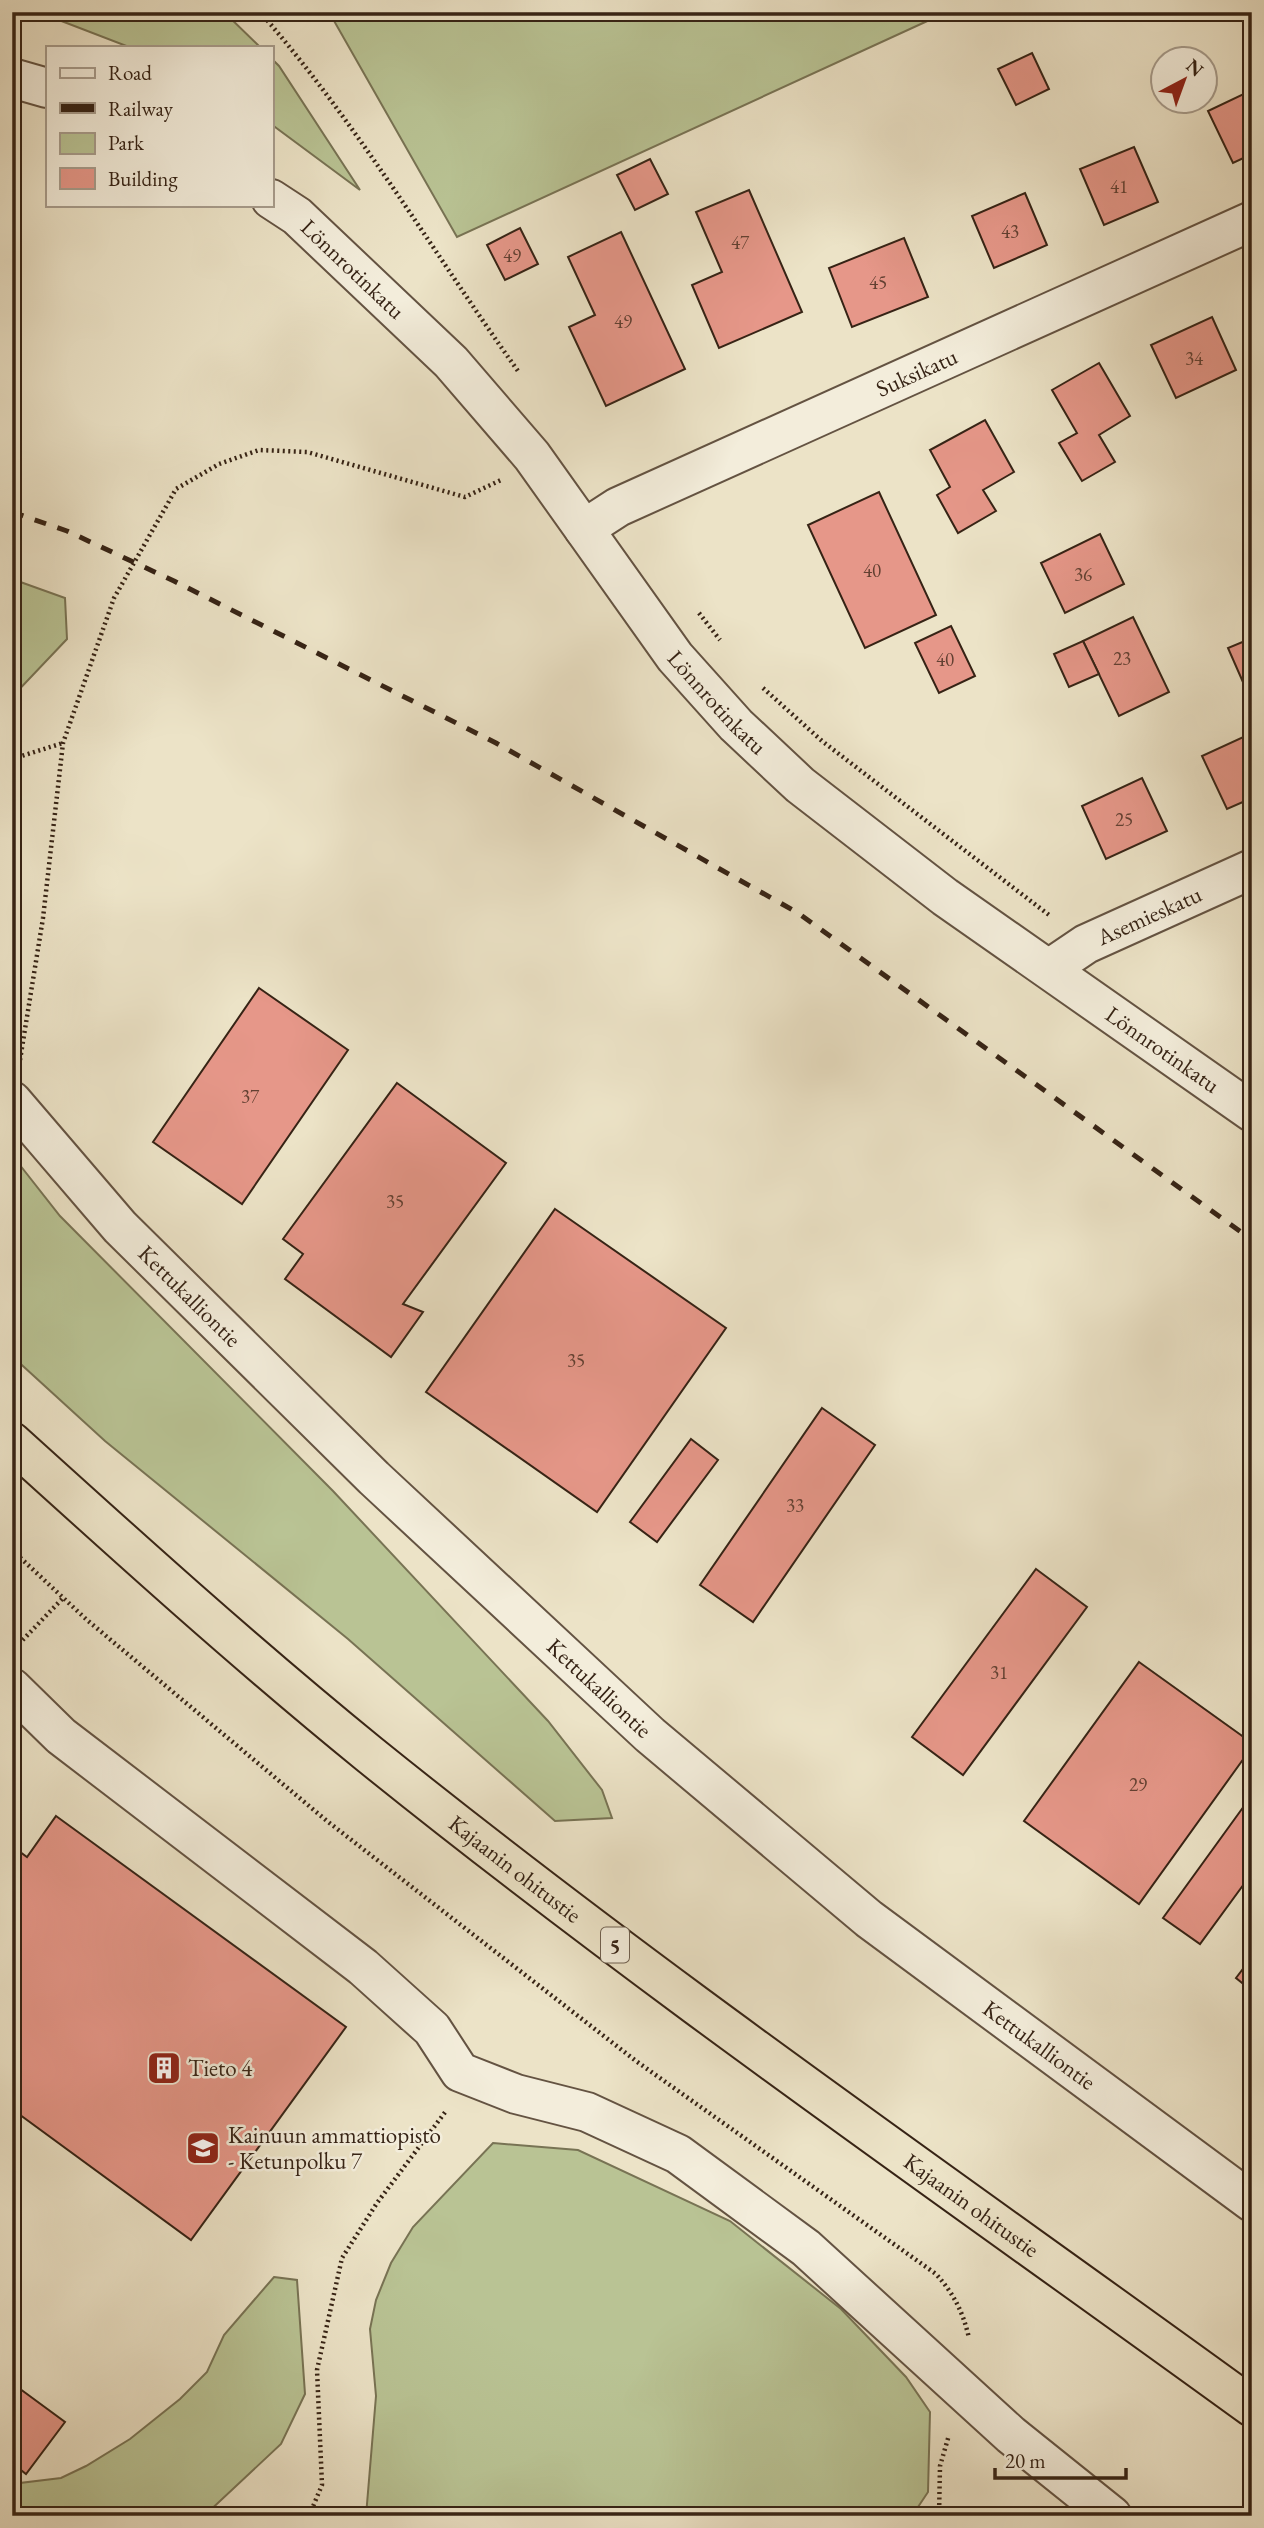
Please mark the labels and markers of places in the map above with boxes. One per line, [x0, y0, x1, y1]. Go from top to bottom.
building icon: Tieto 4 [145, 2049, 183, 2087]
place label: Tieto 4 [188, 2053, 253, 2083]
place label: Kainuun ammattiopisto - Ketunpolku 7 [228, 2120, 441, 2176]
school or university icon: Kainuun ammattiopisto - Ketunpolku 7 [184, 2129, 222, 2167]

